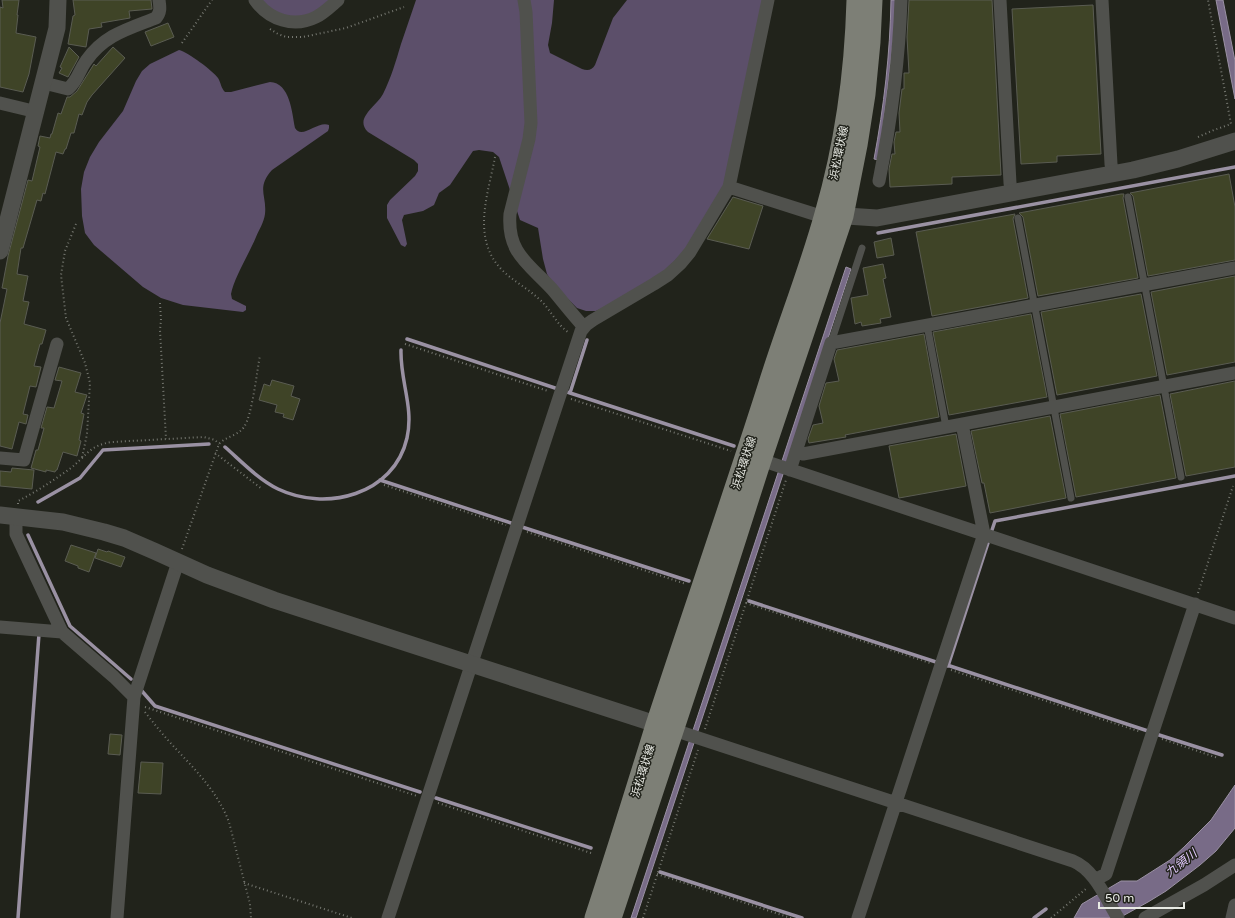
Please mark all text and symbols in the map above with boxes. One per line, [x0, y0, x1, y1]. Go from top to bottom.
street label: 浜松環状線 [827, 125, 851, 181]
street label: 浜松環状線 [729, 435, 759, 491]
street label: 浜松環状線 [629, 743, 657, 799]
water label: 九領川 [1163, 845, 1201, 880]
scale bar [1099, 884, 1184, 910]
text: 50 m [1105, 891, 1134, 905]

